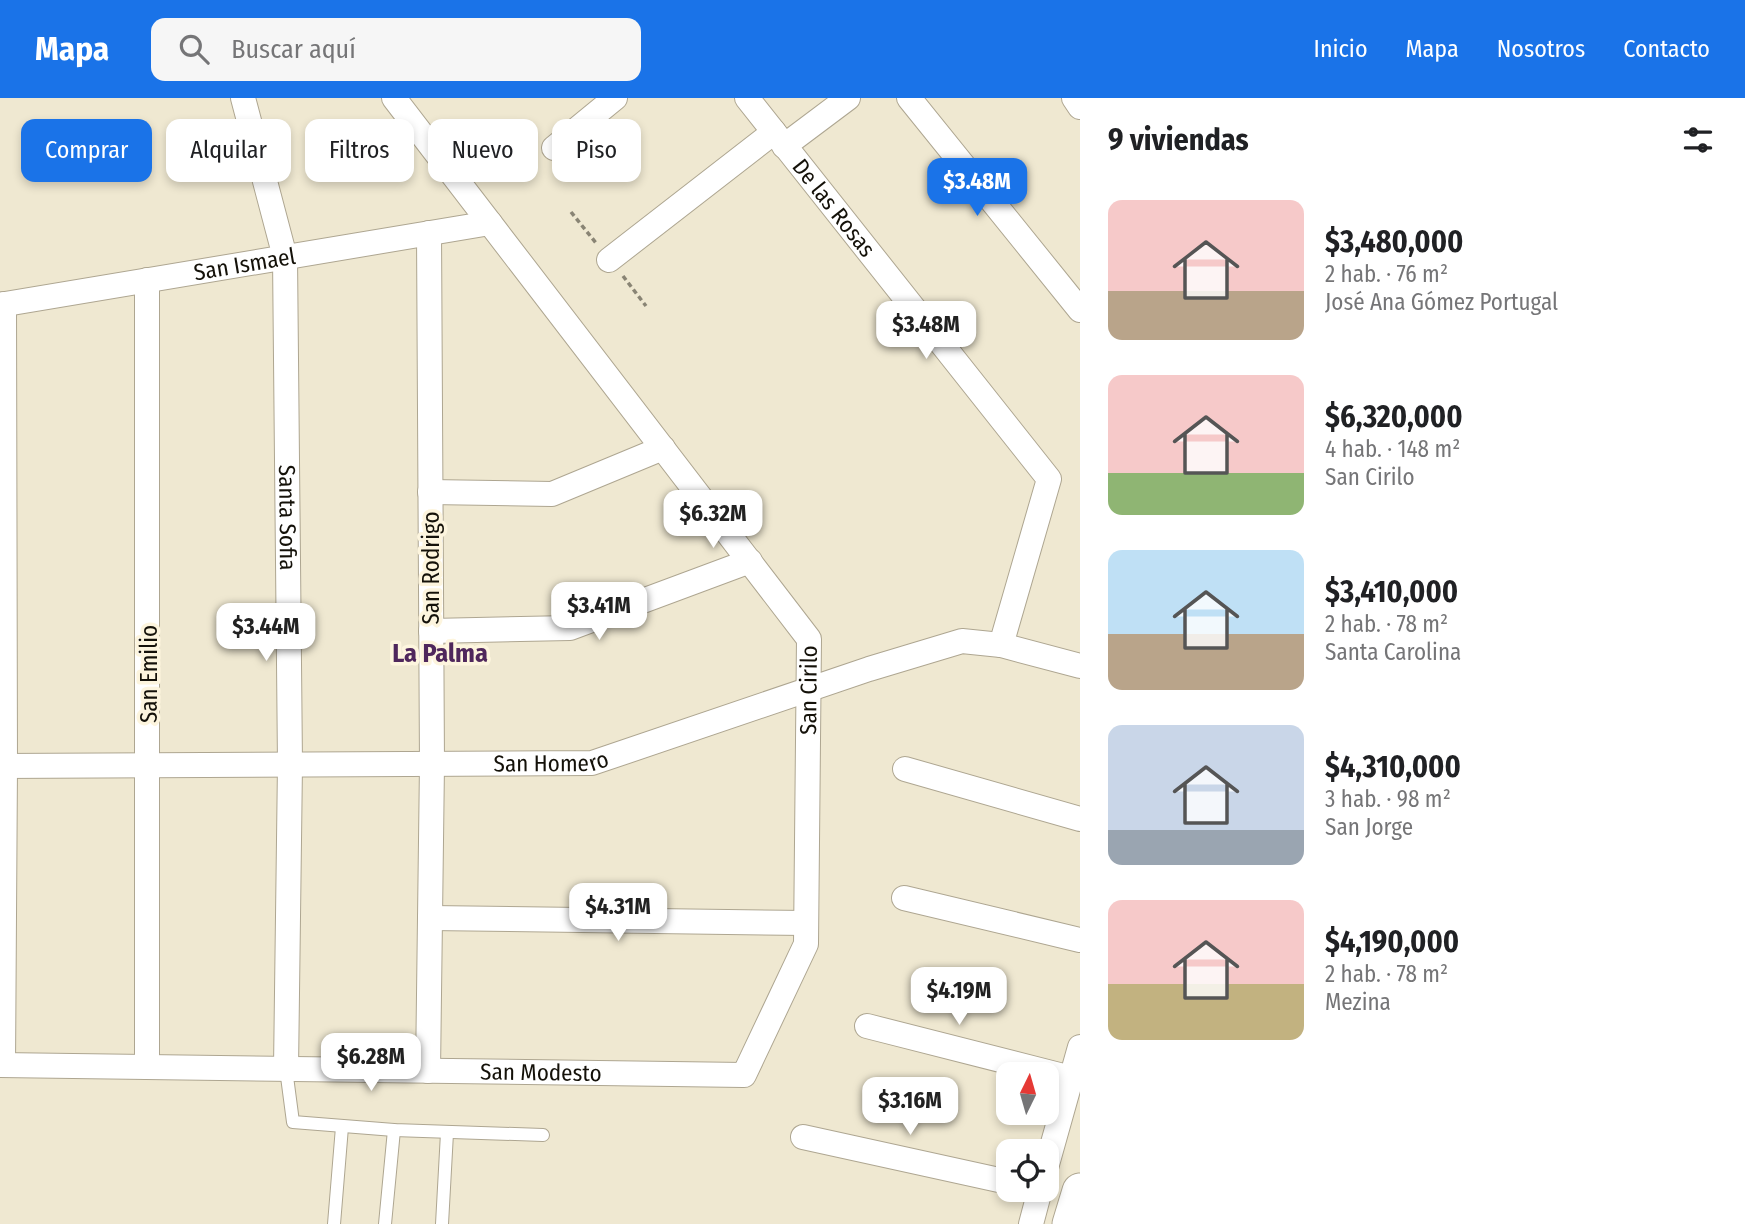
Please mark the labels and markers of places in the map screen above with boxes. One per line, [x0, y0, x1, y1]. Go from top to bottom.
pin: $3.48M [920, 158, 1034, 218]
pin: $3.48M [869, 302, 983, 361]
pin: $6.32M [656, 490, 770, 550]
pin: $3.41M [542, 582, 656, 642]
pin: $3.44M [209, 603, 323, 663]
pin: $4.31M [561, 884, 675, 943]
pin: $4.19M [902, 968, 1016, 1027]
pin: $6.28M [314, 1034, 428, 1093]
pin: $3.16M [853, 1077, 967, 1137]

